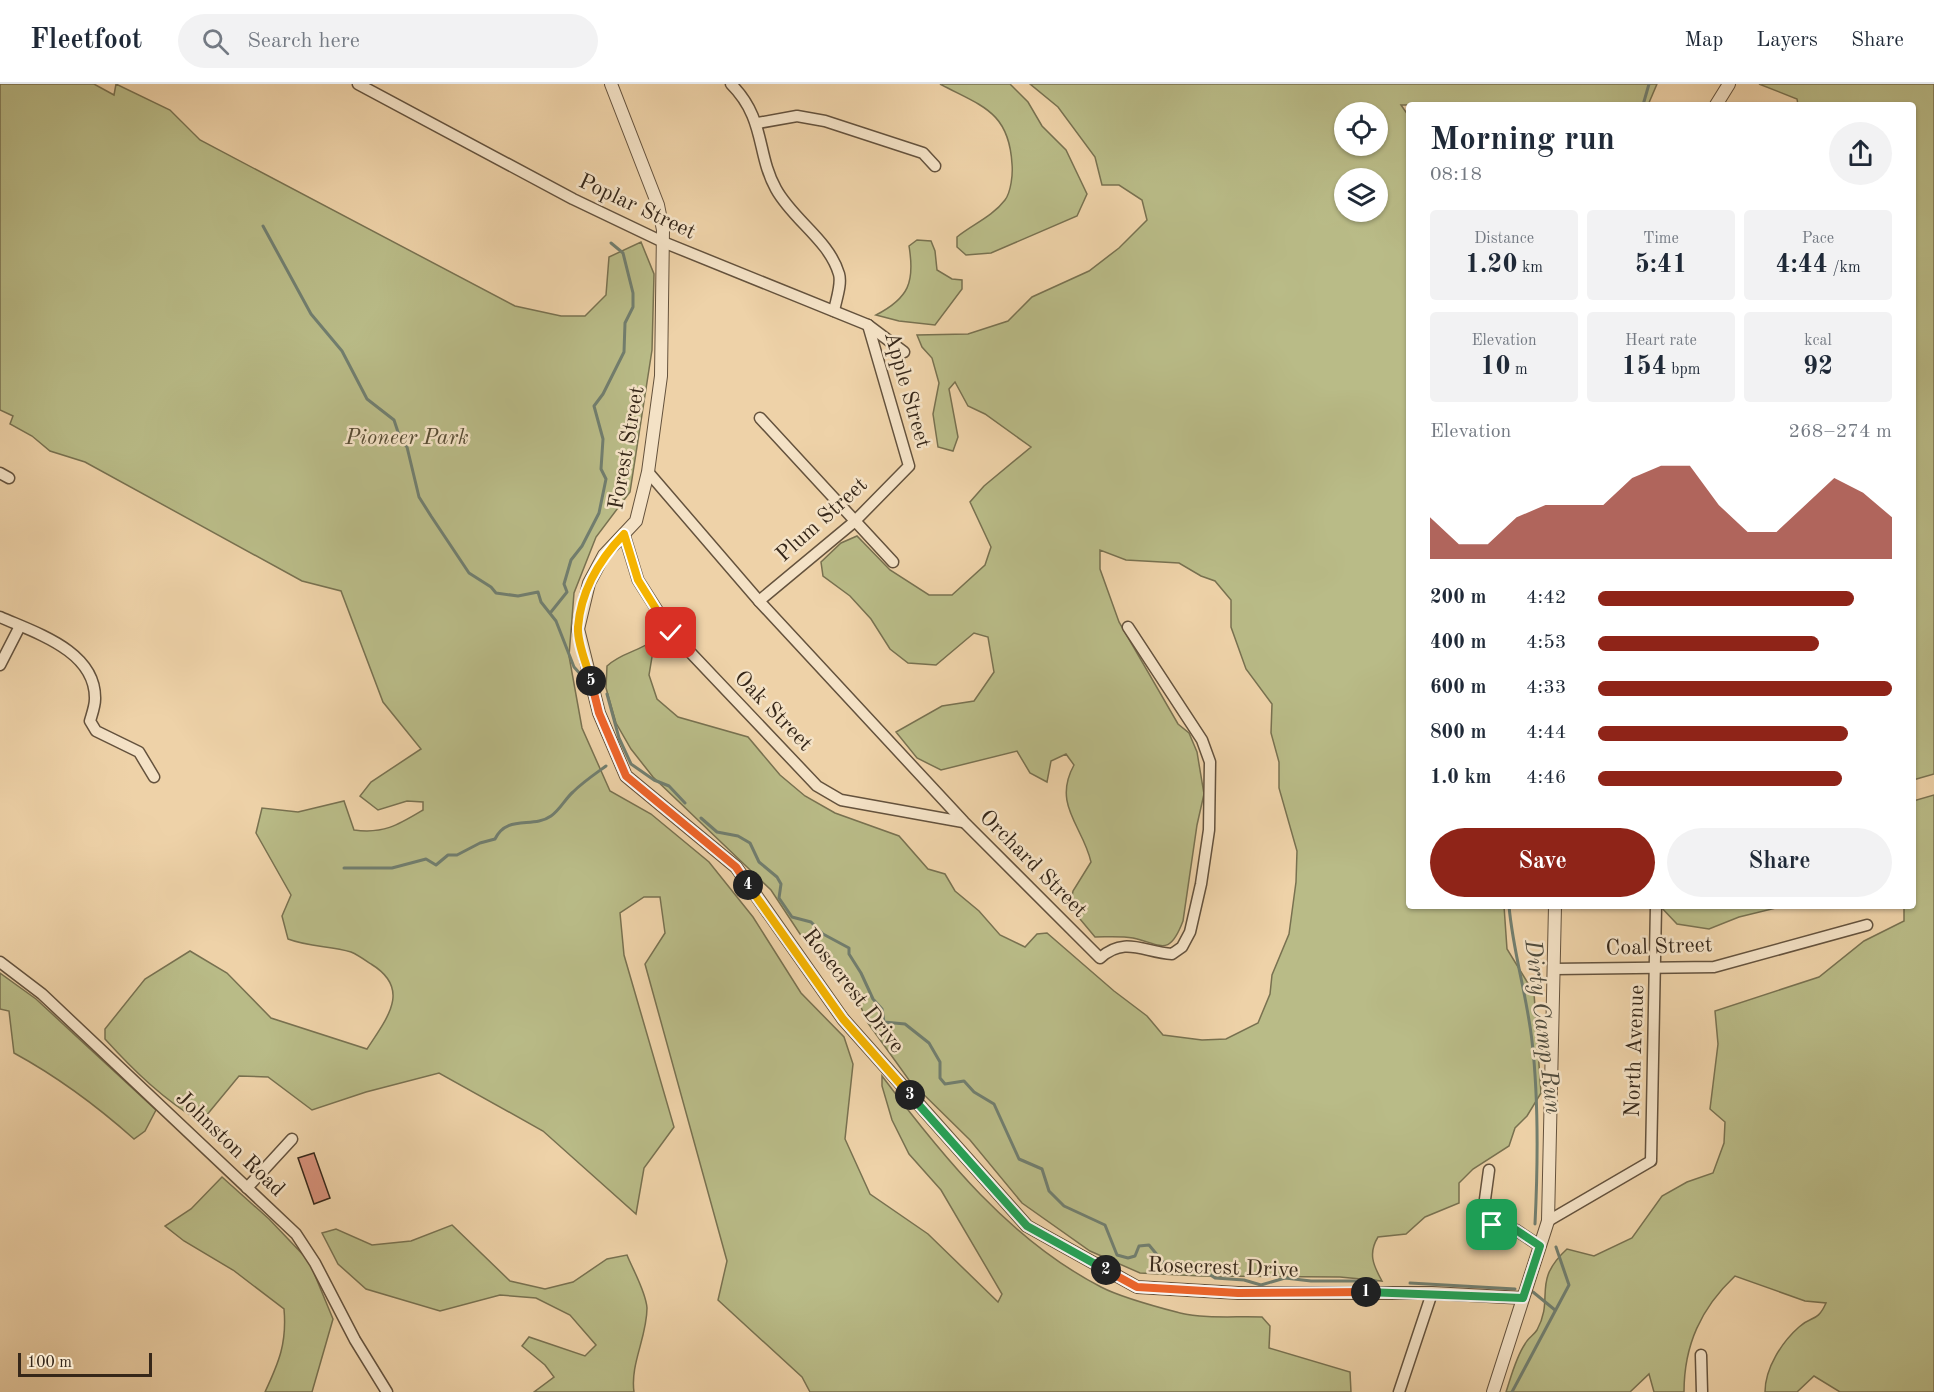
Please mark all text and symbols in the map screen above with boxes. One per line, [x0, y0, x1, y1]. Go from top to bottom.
search box [178, 14, 598, 68]
icon: search [199, 25, 232, 58]
text: Fleetfoot [30, 27, 142, 55]
text: Search here [247, 30, 360, 52]
text: Map [1684, 30, 1723, 51]
text: Layers [1756, 30, 1818, 51]
text: Share [1851, 30, 1904, 51]
map controls [1334, 102, 1388, 222]
button: locate [1334, 102, 1388, 156]
button: share [1829, 122, 1892, 185]
text: Morning run [1430, 124, 1615, 157]
text: 08:18 [1430, 165, 1482, 185]
button: layers [1334, 168, 1388, 222]
street label: Poplar Street [575, 170, 699, 244]
text: Distance [1474, 231, 1534, 247]
text: Time [1643, 231, 1679, 247]
text: Pace [1802, 231, 1834, 247]
text: 1.20 [1465, 252, 1518, 278]
text: 5:41 [1635, 252, 1687, 278]
text: 4:44 [1775, 252, 1828, 278]
text: km [1518, 260, 1543, 276]
text: /km [1828, 260, 1861, 276]
street label: Apple Street [880, 329, 934, 451]
text: Elevation [1471, 333, 1537, 349]
text: Heart rate [1625, 333, 1697, 349]
text: kcal [1804, 333, 1832, 349]
text: 10 [1480, 354, 1510, 380]
text: 154 [1622, 354, 1667, 380]
text: 92 [1803, 354, 1833, 380]
text: m [1510, 362, 1528, 378]
text: bpm [1667, 362, 1700, 378]
street label: Forest Street [605, 385, 649, 511]
text: Elevation [1430, 422, 1511, 442]
text: 268–274 m [1789, 422, 1892, 442]
park label: Pioneer Park [344, 427, 469, 449]
street label: Plum Street [772, 473, 872, 567]
text: 200 m [1430, 588, 1486, 608]
text: 4:42 [1526, 588, 1566, 608]
pin [645, 607, 696, 658]
icon: check [654, 616, 687, 649]
text: 400 m [1430, 633, 1486, 653]
text: 4:53 [1526, 633, 1566, 653]
pin: 5 [576, 666, 606, 696]
street label: Oak Street [730, 667, 816, 755]
text: 5 [586, 673, 596, 689]
text: 600 m [1430, 678, 1486, 698]
text: 4:33 [1526, 678, 1566, 698]
text: 800 m [1430, 723, 1486, 743]
text: 4:44 [1526, 723, 1566, 743]
text: 1.0 km [1430, 768, 1492, 788]
text: 4:46 [1526, 768, 1566, 788]
street label: Orchard Street [975, 806, 1091, 922]
button: Save [1430, 828, 1655, 897]
button: Share [1667, 828, 1892, 897]
pin: 4 [733, 870, 763, 900]
text: 4 [743, 877, 753, 893]
street label: Rosecrest Drive [798, 925, 908, 1057]
street label: Coal Street [1605, 934, 1713, 960]
water label: Dirty Camp Run [1519, 937, 1565, 1116]
street label: North Avenue [1622, 984, 1648, 1118]
pin: 3 [895, 1080, 925, 1110]
street label: Johnston Road [171, 1087, 289, 1201]
text: 3 [905, 1087, 915, 1103]
pin [1466, 1199, 1517, 1250]
icon: arrive [1475, 1208, 1508, 1241]
street label: Rosecrest Drive [1147, 1254, 1299, 1282]
pin: 2 [1091, 1255, 1121, 1285]
text: 2 [1101, 1262, 1111, 1278]
pin: 1 [1351, 1277, 1381, 1307]
text: 1 [1361, 1284, 1371, 1300]
scale bar [18, 1350, 152, 1378]
text: 100 m [27, 1355, 72, 1371]

